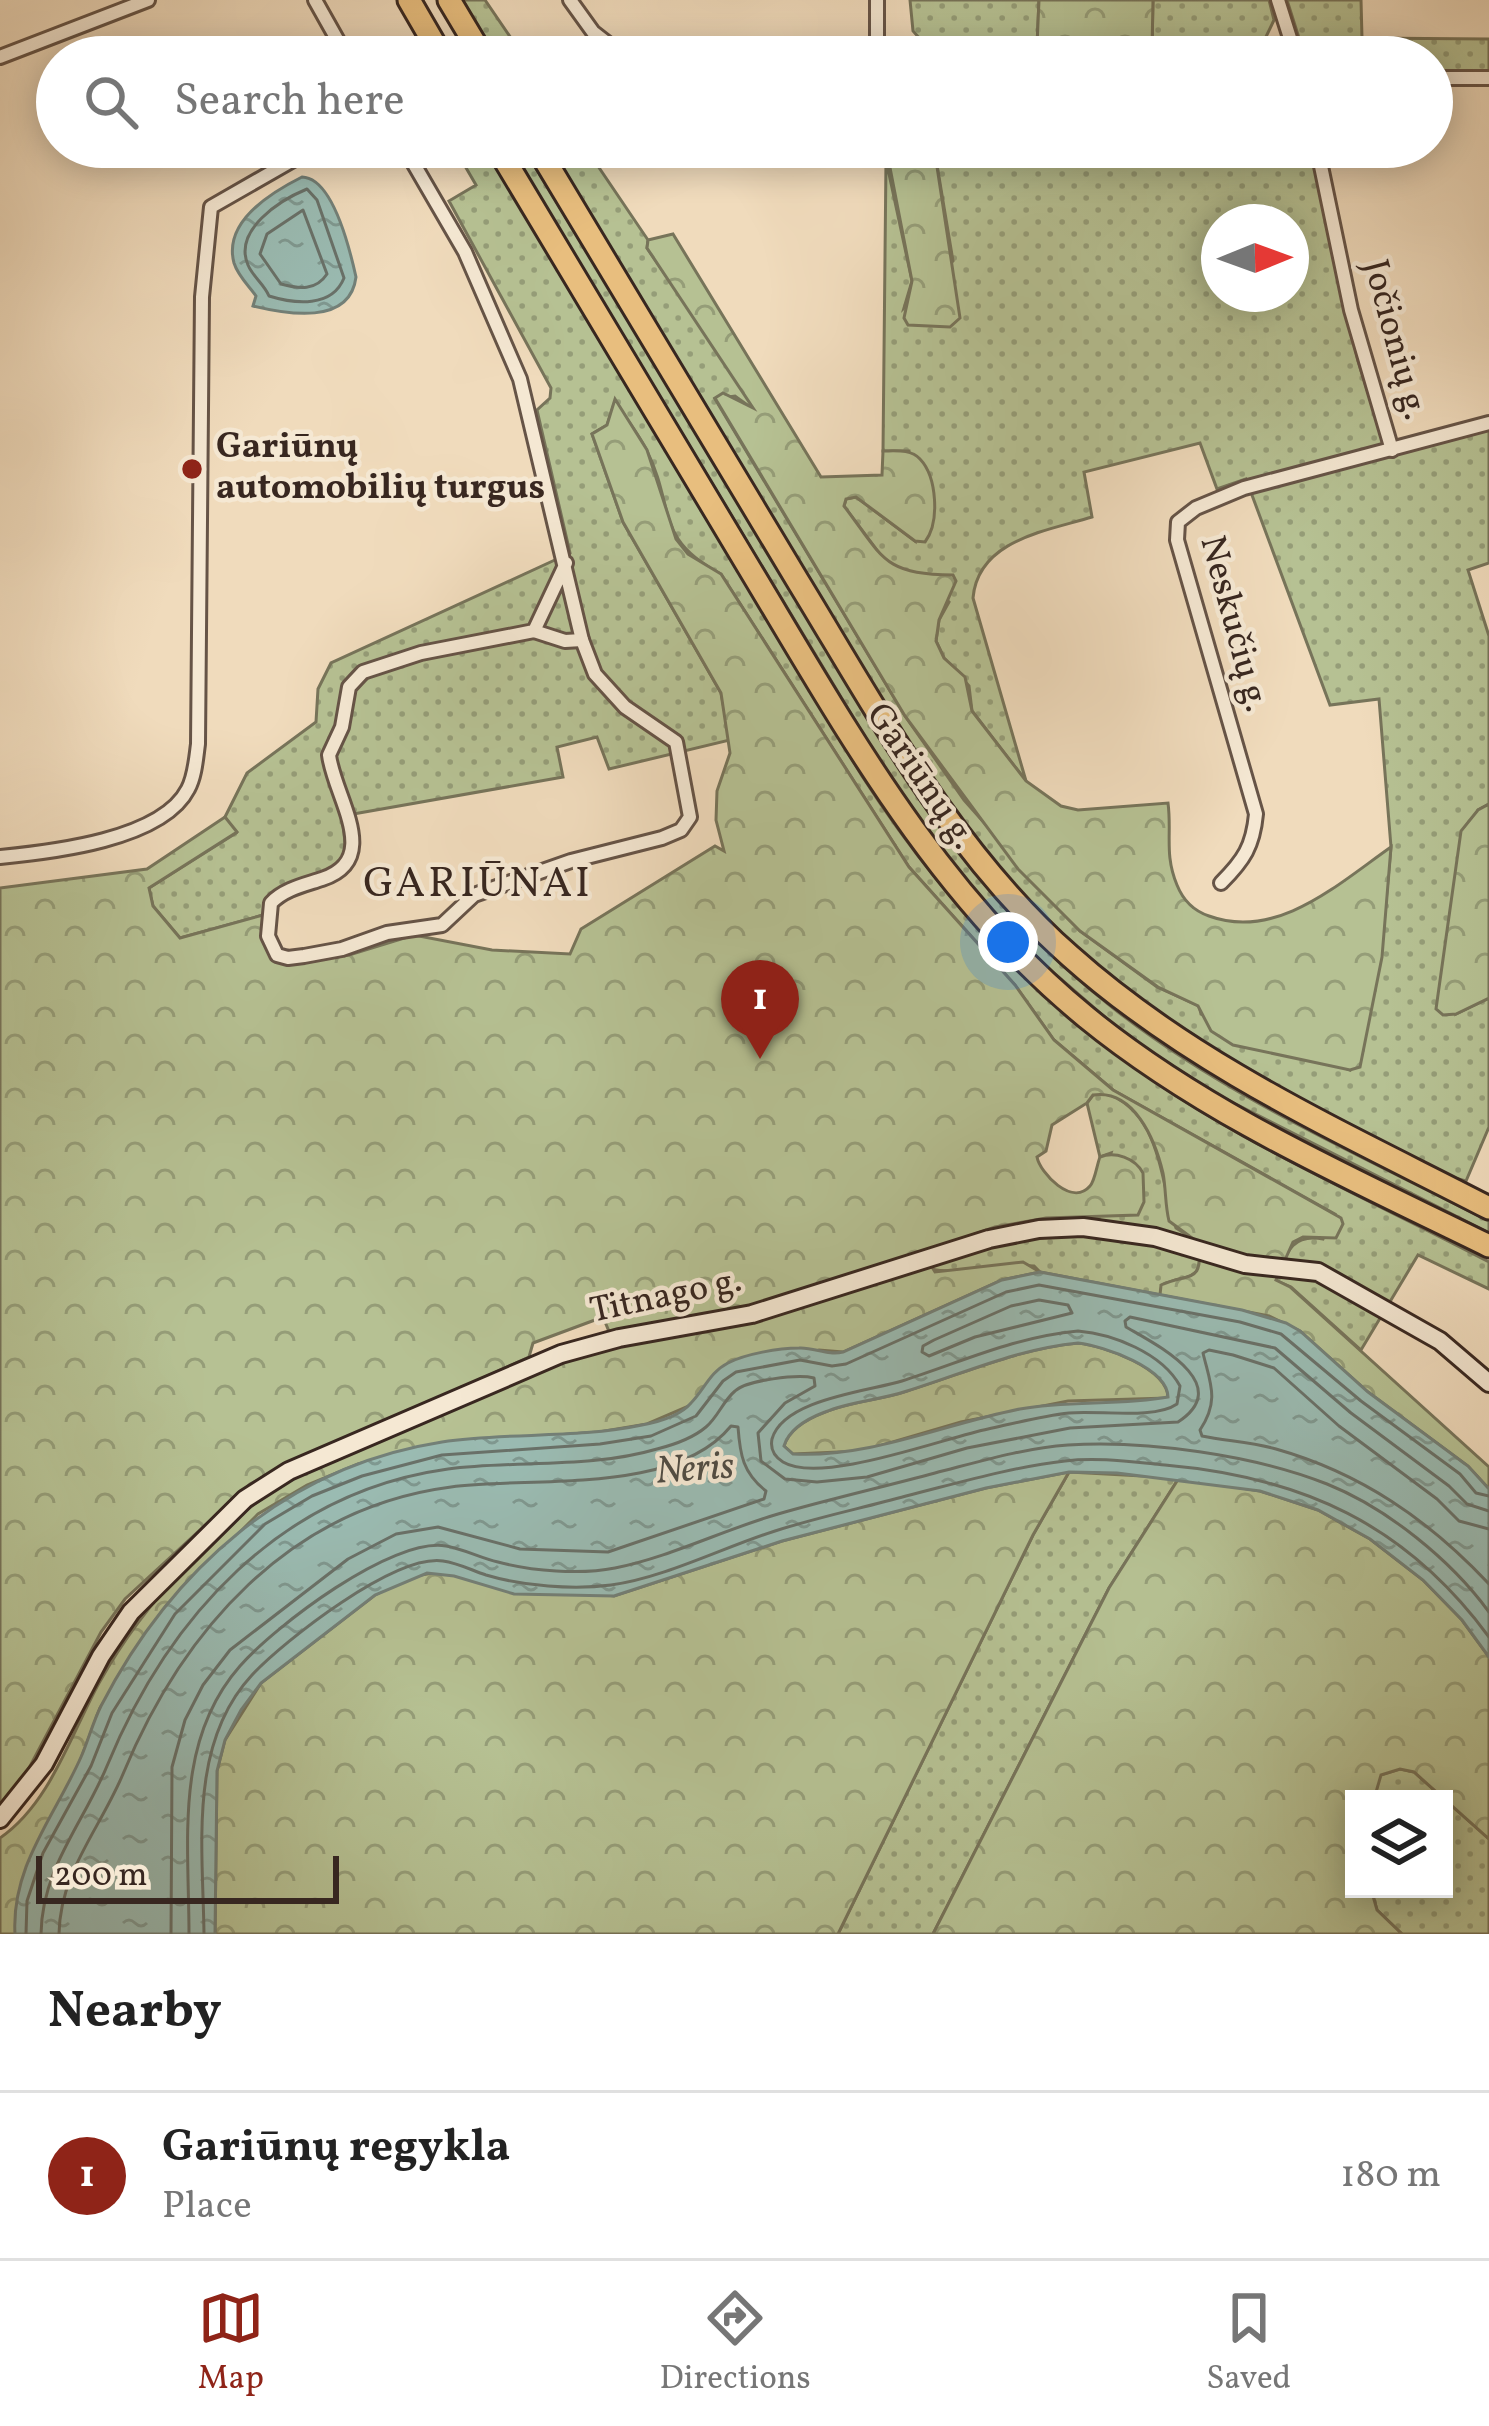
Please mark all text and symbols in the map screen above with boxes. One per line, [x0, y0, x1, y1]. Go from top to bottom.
search box [36, 36, 1453, 168]
icon: search [78, 69, 144, 135]
text: Search here [174, 71, 405, 134]
north arrow [1201, 204, 1309, 312]
street label: Jočionių g. [1349, 254, 1439, 426]
place label: Gariūnų automobilių turgus [216, 423, 545, 514]
marker: Gariūnų automobilių turgus [179, 456, 205, 482]
street label: Neskučių g. [1186, 530, 1280, 718]
street label: Gariūnų g. [853, 694, 987, 860]
district label: GARIŪNAI [363, 856, 593, 915]
your location [978, 912, 1038, 972]
pin: 1 [721, 960, 799, 1059]
street label: Titnago g. [586, 1257, 746, 1337]
water label: Neris [654, 1440, 736, 1500]
map controls [1345, 1790, 1453, 1898]
button: layers [1345, 1790, 1453, 1898]
scale bar [36, 1850, 339, 1903]
text: 200 m [54, 1854, 148, 1900]
text: Nearby [48, 1977, 222, 2048]
text: Gariūnų regykla [162, 2117, 510, 2180]
text: 1 [79, 2149, 95, 2203]
text: 180 m [1340, 2149, 1441, 2203]
text: Place [162, 2180, 252, 2234]
tab: Map [198, 2285, 264, 2403]
tab: Directions [659, 2285, 811, 2403]
tab: Saved [1206, 2285, 1291, 2403]

